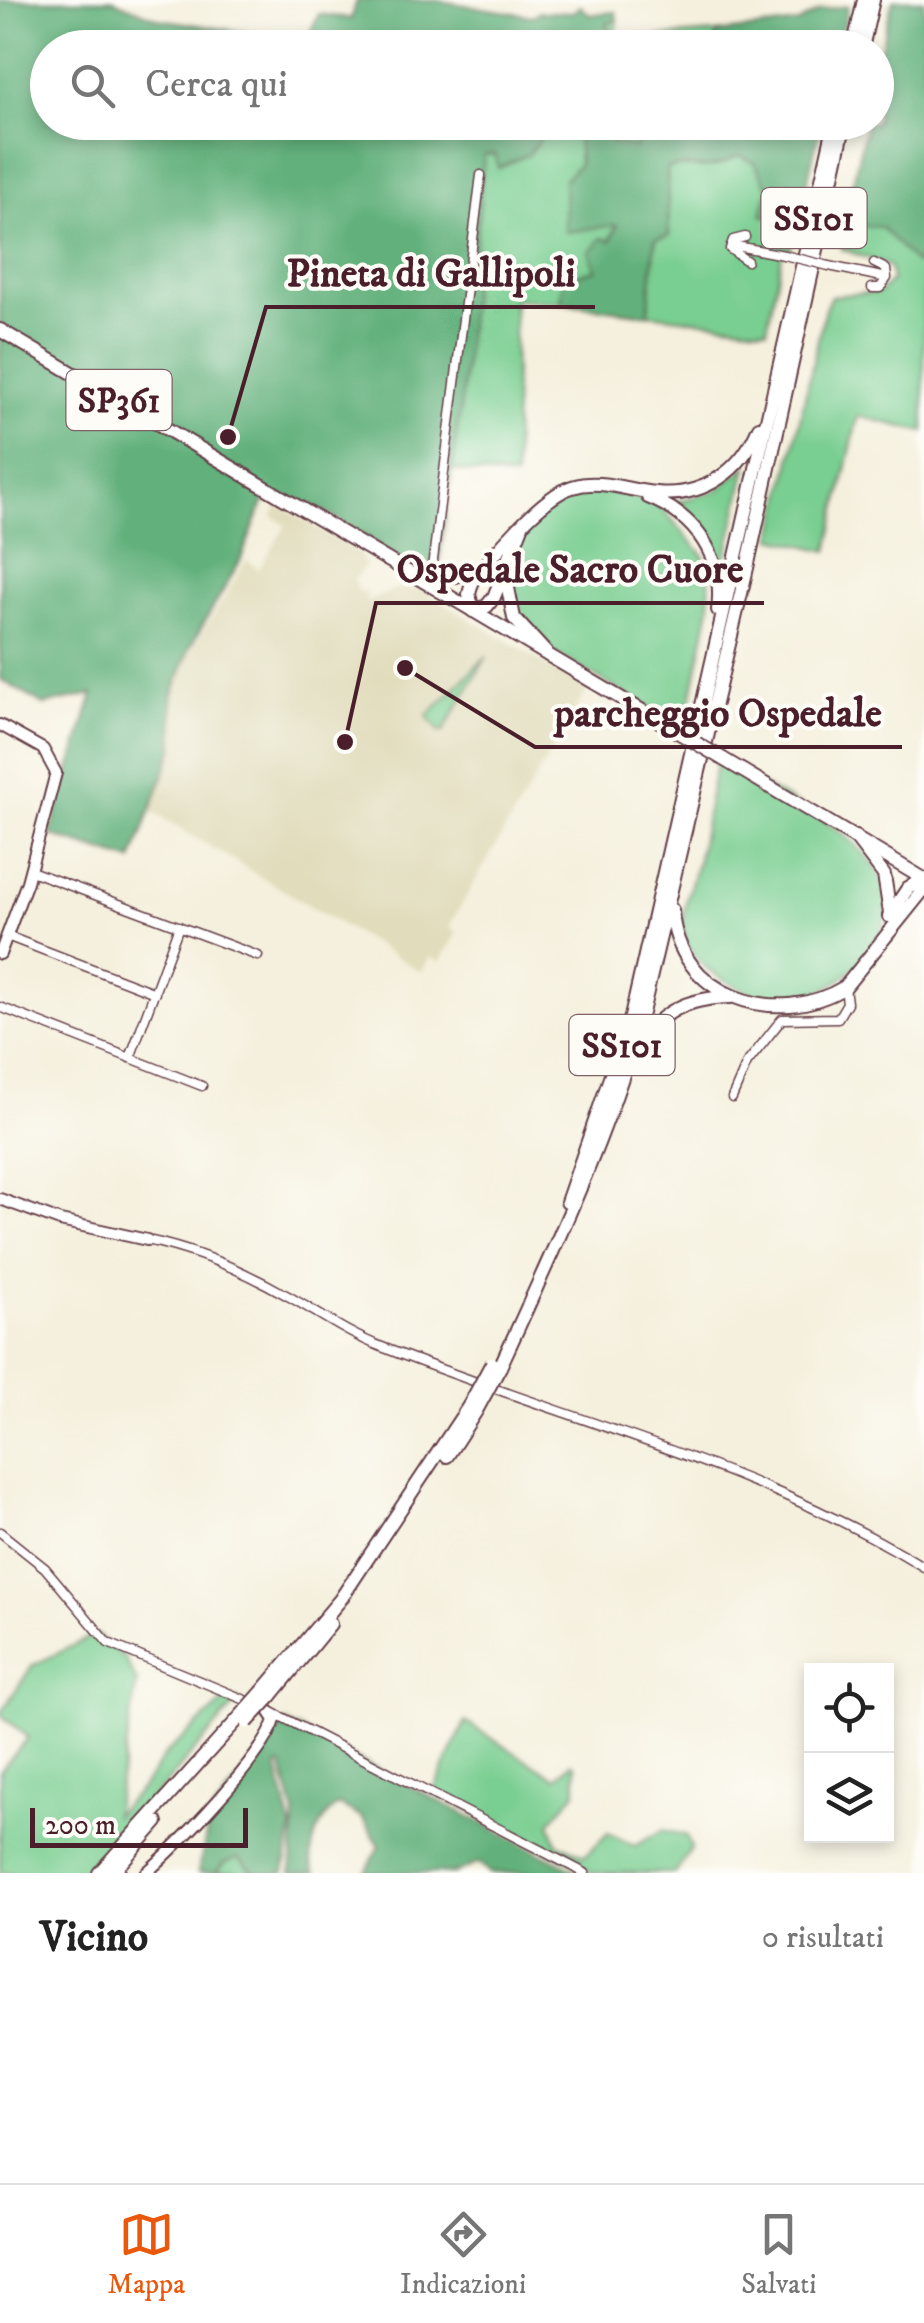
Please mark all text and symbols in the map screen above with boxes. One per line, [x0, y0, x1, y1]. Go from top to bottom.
search box [30, 30, 894, 140]
icon: search [65, 58, 120, 113]
text: Cerca qui [145, 61, 288, 109]
road number: SS101 [762, 188, 866, 248]
callout: Pineta di Gallipoli [266, 237, 595, 307]
text: Pineta di Gallipoli [286, 250, 576, 300]
road number: SP361 [66, 370, 172, 430]
callout: Ospedale Sacro Cuore [376, 533, 764, 603]
text: Ospedale Sacro Cuore [396, 546, 744, 596]
callout: parcheggio Ospedale [535, 677, 902, 747]
text: parcheggio Ospedale [552, 690, 882, 740]
road number: SS101 [570, 1015, 674, 1075]
map controls [804, 1663, 894, 1843]
button: locate [804, 1663, 894, 1753]
button: layers [804, 1753, 894, 1843]
scale bar [30, 1803, 248, 1848]
text: 200 m [45, 1808, 116, 1843]
text: Vicino [40, 1912, 148, 1964]
text: 0 risultati [762, 1918, 884, 1958]
tab: Mappa [108, 2207, 185, 2302]
tab: Indicazioni [400, 2207, 526, 2302]
tab: Salvati [741, 2207, 816, 2302]

